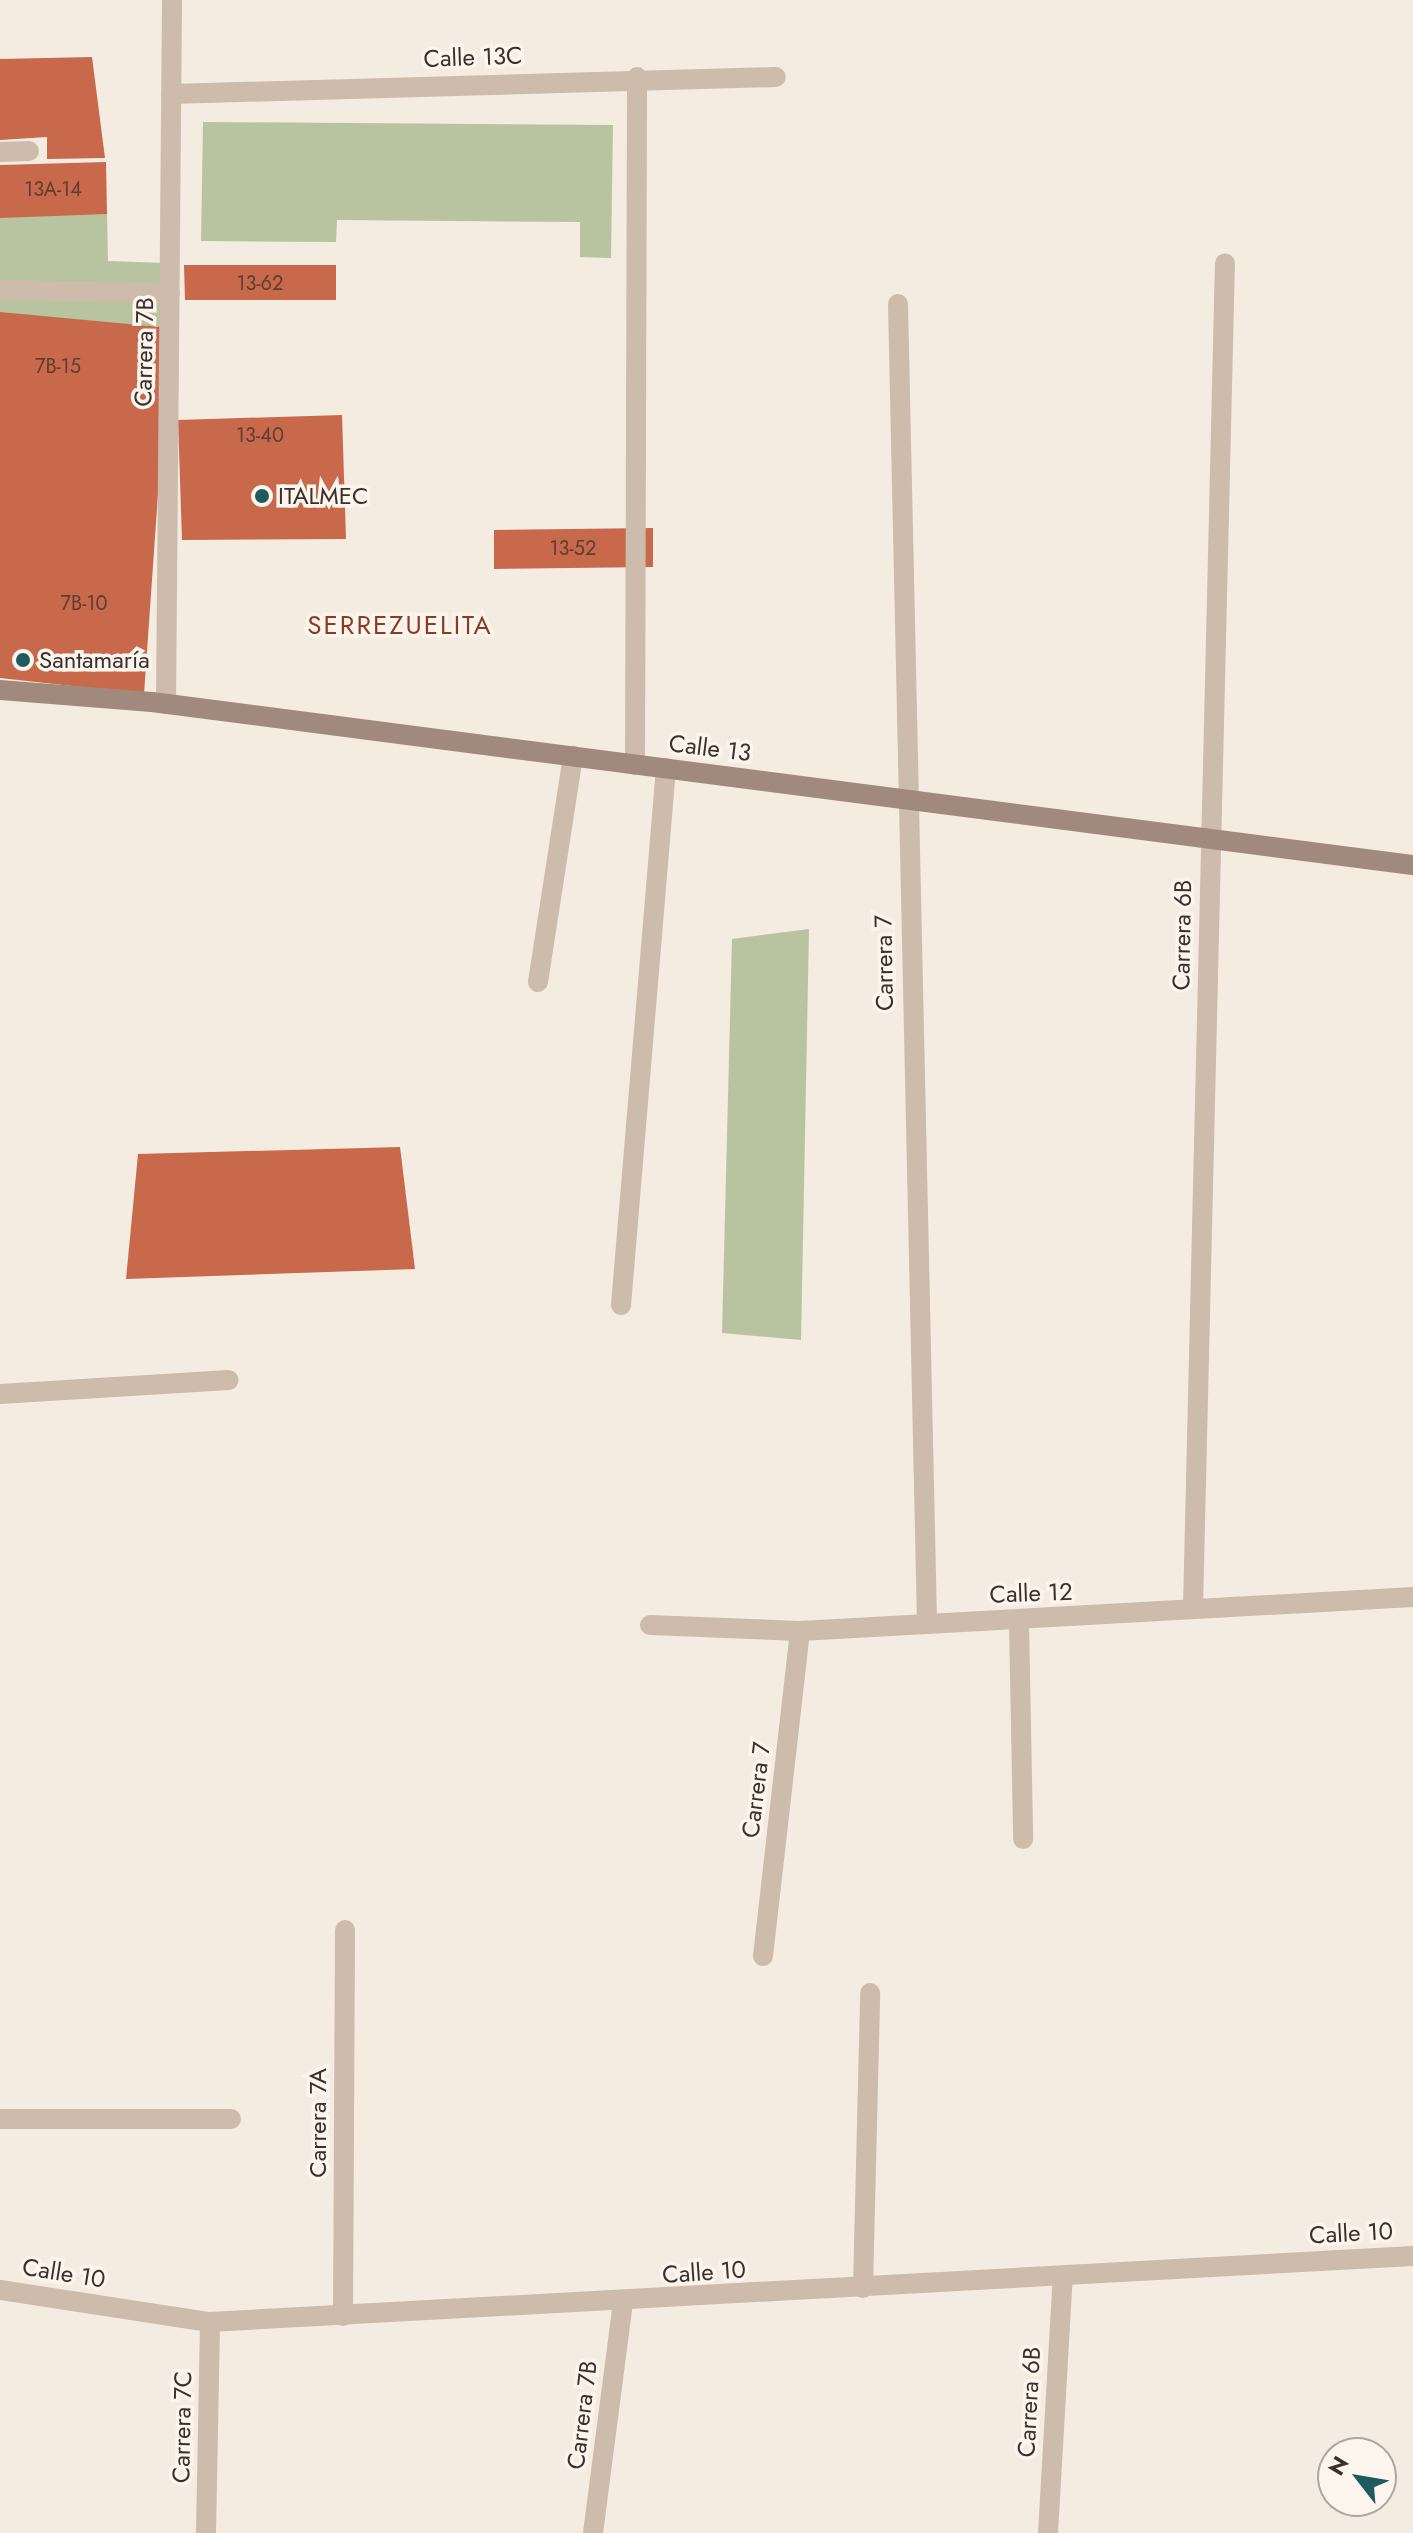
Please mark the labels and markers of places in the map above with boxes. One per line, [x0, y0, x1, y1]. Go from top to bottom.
place label: ITALMEC [278, 482, 368, 510]
marker: ITALMEC [253, 487, 271, 505]
place label: Santamaría [39, 646, 150, 674]
marker: Santamaría [14, 651, 32, 669]

